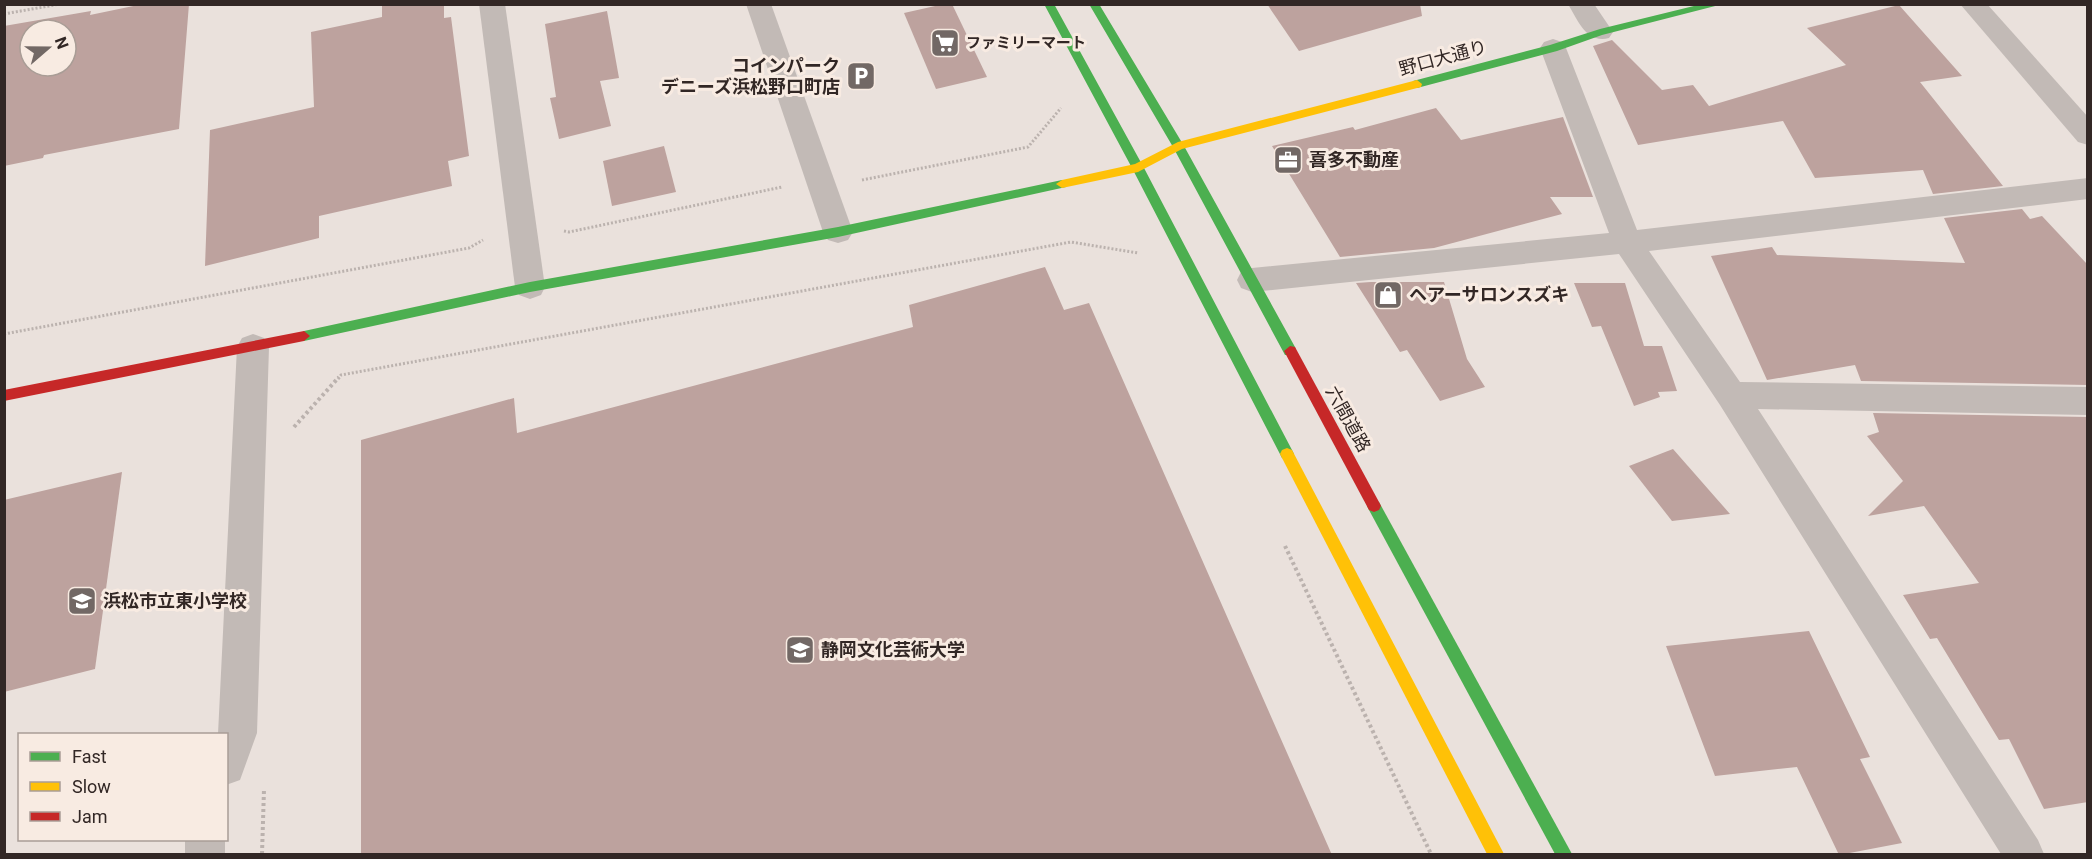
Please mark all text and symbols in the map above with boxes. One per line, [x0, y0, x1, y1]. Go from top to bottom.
north arrow [18, 18, 78, 78]
supermarket icon: ファミリーマート [929, 27, 961, 59]
text: N [51, 34, 72, 52]
place label: ファミリーマート [966, 34, 1086, 52]
street label: 野口大通り [1397, 36, 1489, 79]
place label: コインパーク デニーズ浜松野口町店 [661, 55, 840, 97]
parking icon: コインパーク デニーズ浜松野口町店 [845, 60, 877, 92]
office icon: 喜多不動産 [1272, 144, 1304, 176]
place label: 喜多不動産 [1309, 149, 1399, 170]
shop icon: ヘアーサロンスズキ [1372, 279, 1404, 311]
place label: ヘアーサロンスズキ [1409, 284, 1569, 305]
street label: 六間道路 [1322, 382, 1375, 455]
school or university icon: 浜松市立東小学校 [66, 585, 98, 617]
place label: 浜松市立東小学校 [103, 590, 247, 611]
school or university icon: 静岡文化芸術大学 [784, 634, 816, 666]
place label: 静岡文化芸術大学 [821, 639, 965, 660]
legend [18, 733, 228, 841]
text: Fast [72, 746, 107, 767]
text: Slow [72, 776, 111, 797]
text: Jam [72, 806, 108, 827]

